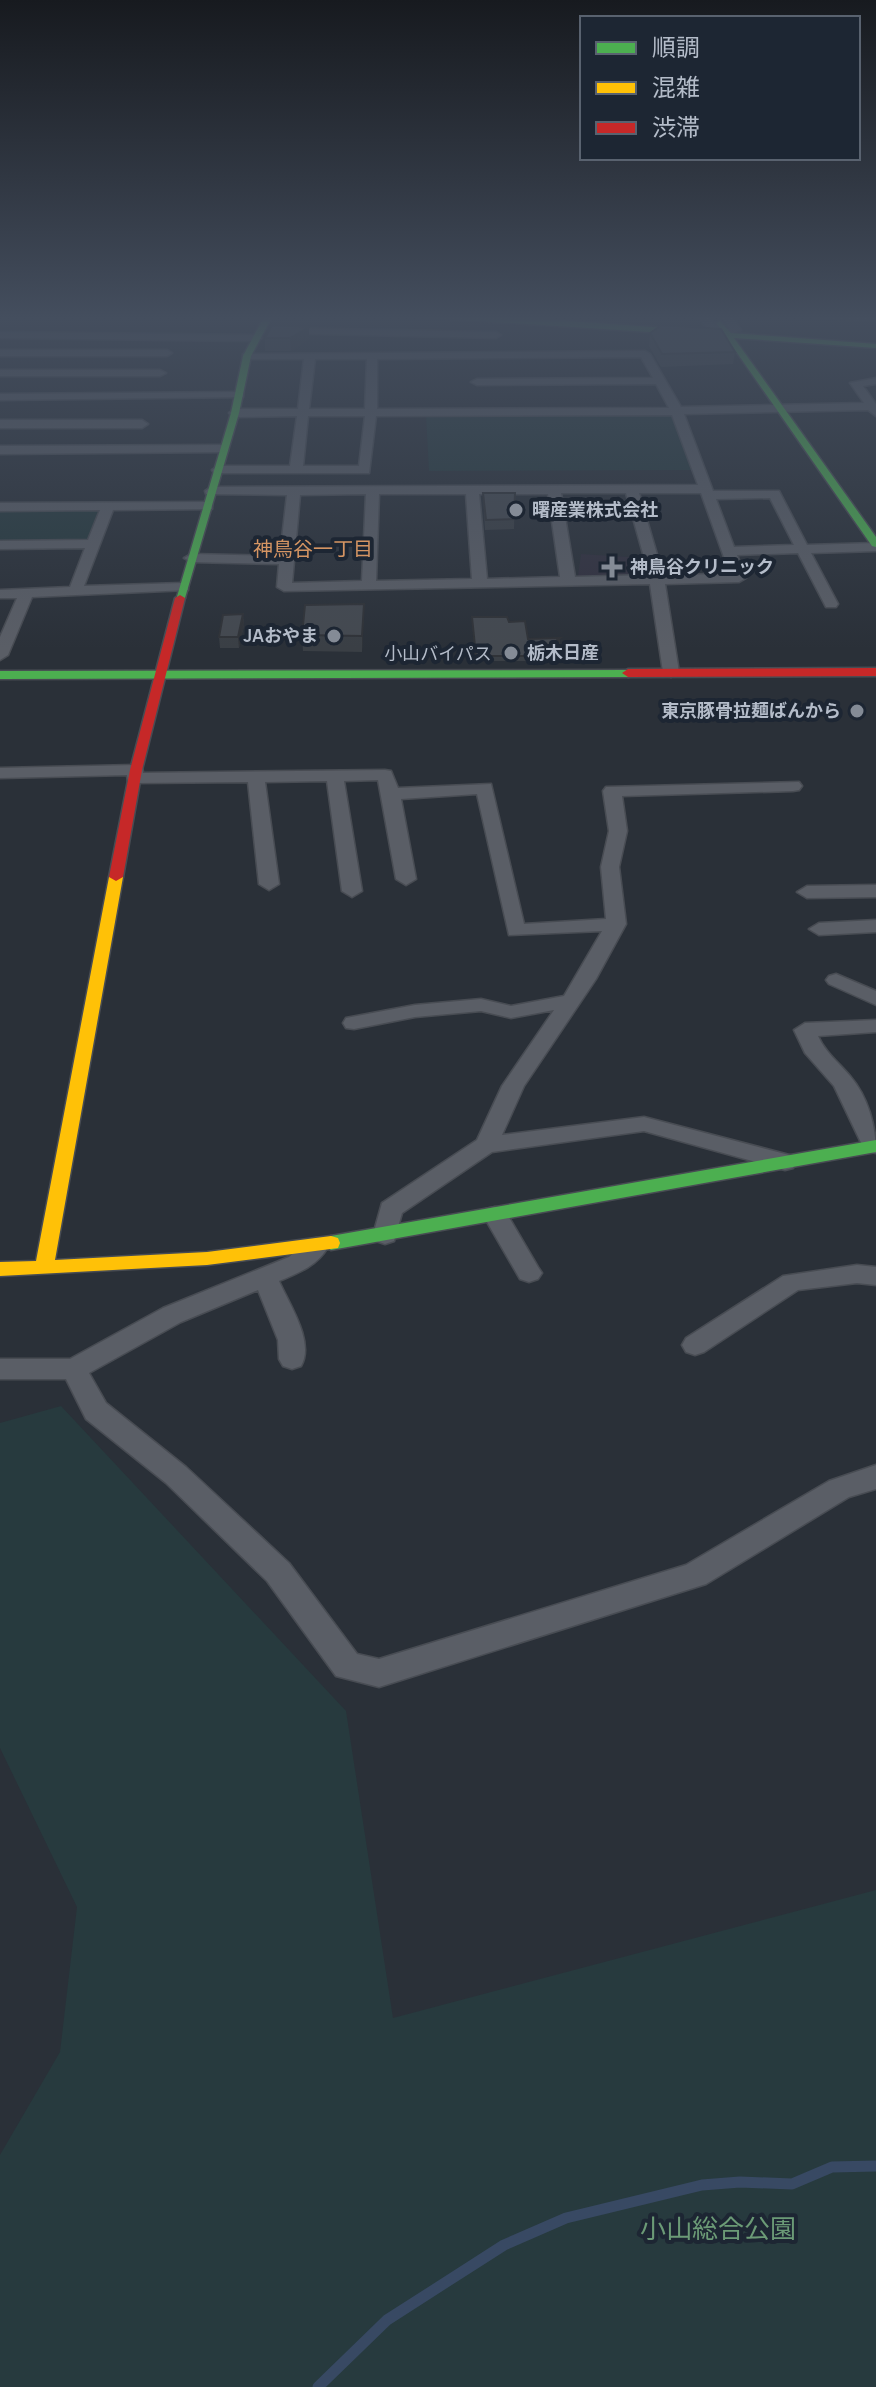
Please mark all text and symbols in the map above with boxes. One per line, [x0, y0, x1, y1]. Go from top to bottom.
legend [580, 16, 860, 160]
text: 順調 [652, 30, 700, 63]
text: 混雑 [652, 70, 700, 103]
text: 渋滞 [652, 110, 700, 143]
place label: 曙産業株式会社 [532, 497, 658, 521]
marker: 曙産業株式会社 [507, 501, 525, 519]
district label: 神鳥谷一丁目 [253, 535, 373, 562]
place label: 神鳥谷クリニック [630, 554, 774, 578]
marker: 神鳥谷クリニック [601, 556, 623, 578]
place label: JAおやま [243, 623, 318, 647]
marker: JAおやま [325, 627, 343, 645]
place label: 栃木日産 [527, 640, 599, 664]
street label: 小山バイパス [384, 641, 492, 665]
marker: 栃木日産 [502, 644, 520, 662]
place label: 東京豚骨拉麺ばんから [661, 698, 841, 722]
marker: 東京豚骨拉麺ばんから [848, 702, 866, 720]
park label: 小山総合公園 [640, 2210, 796, 2246]

